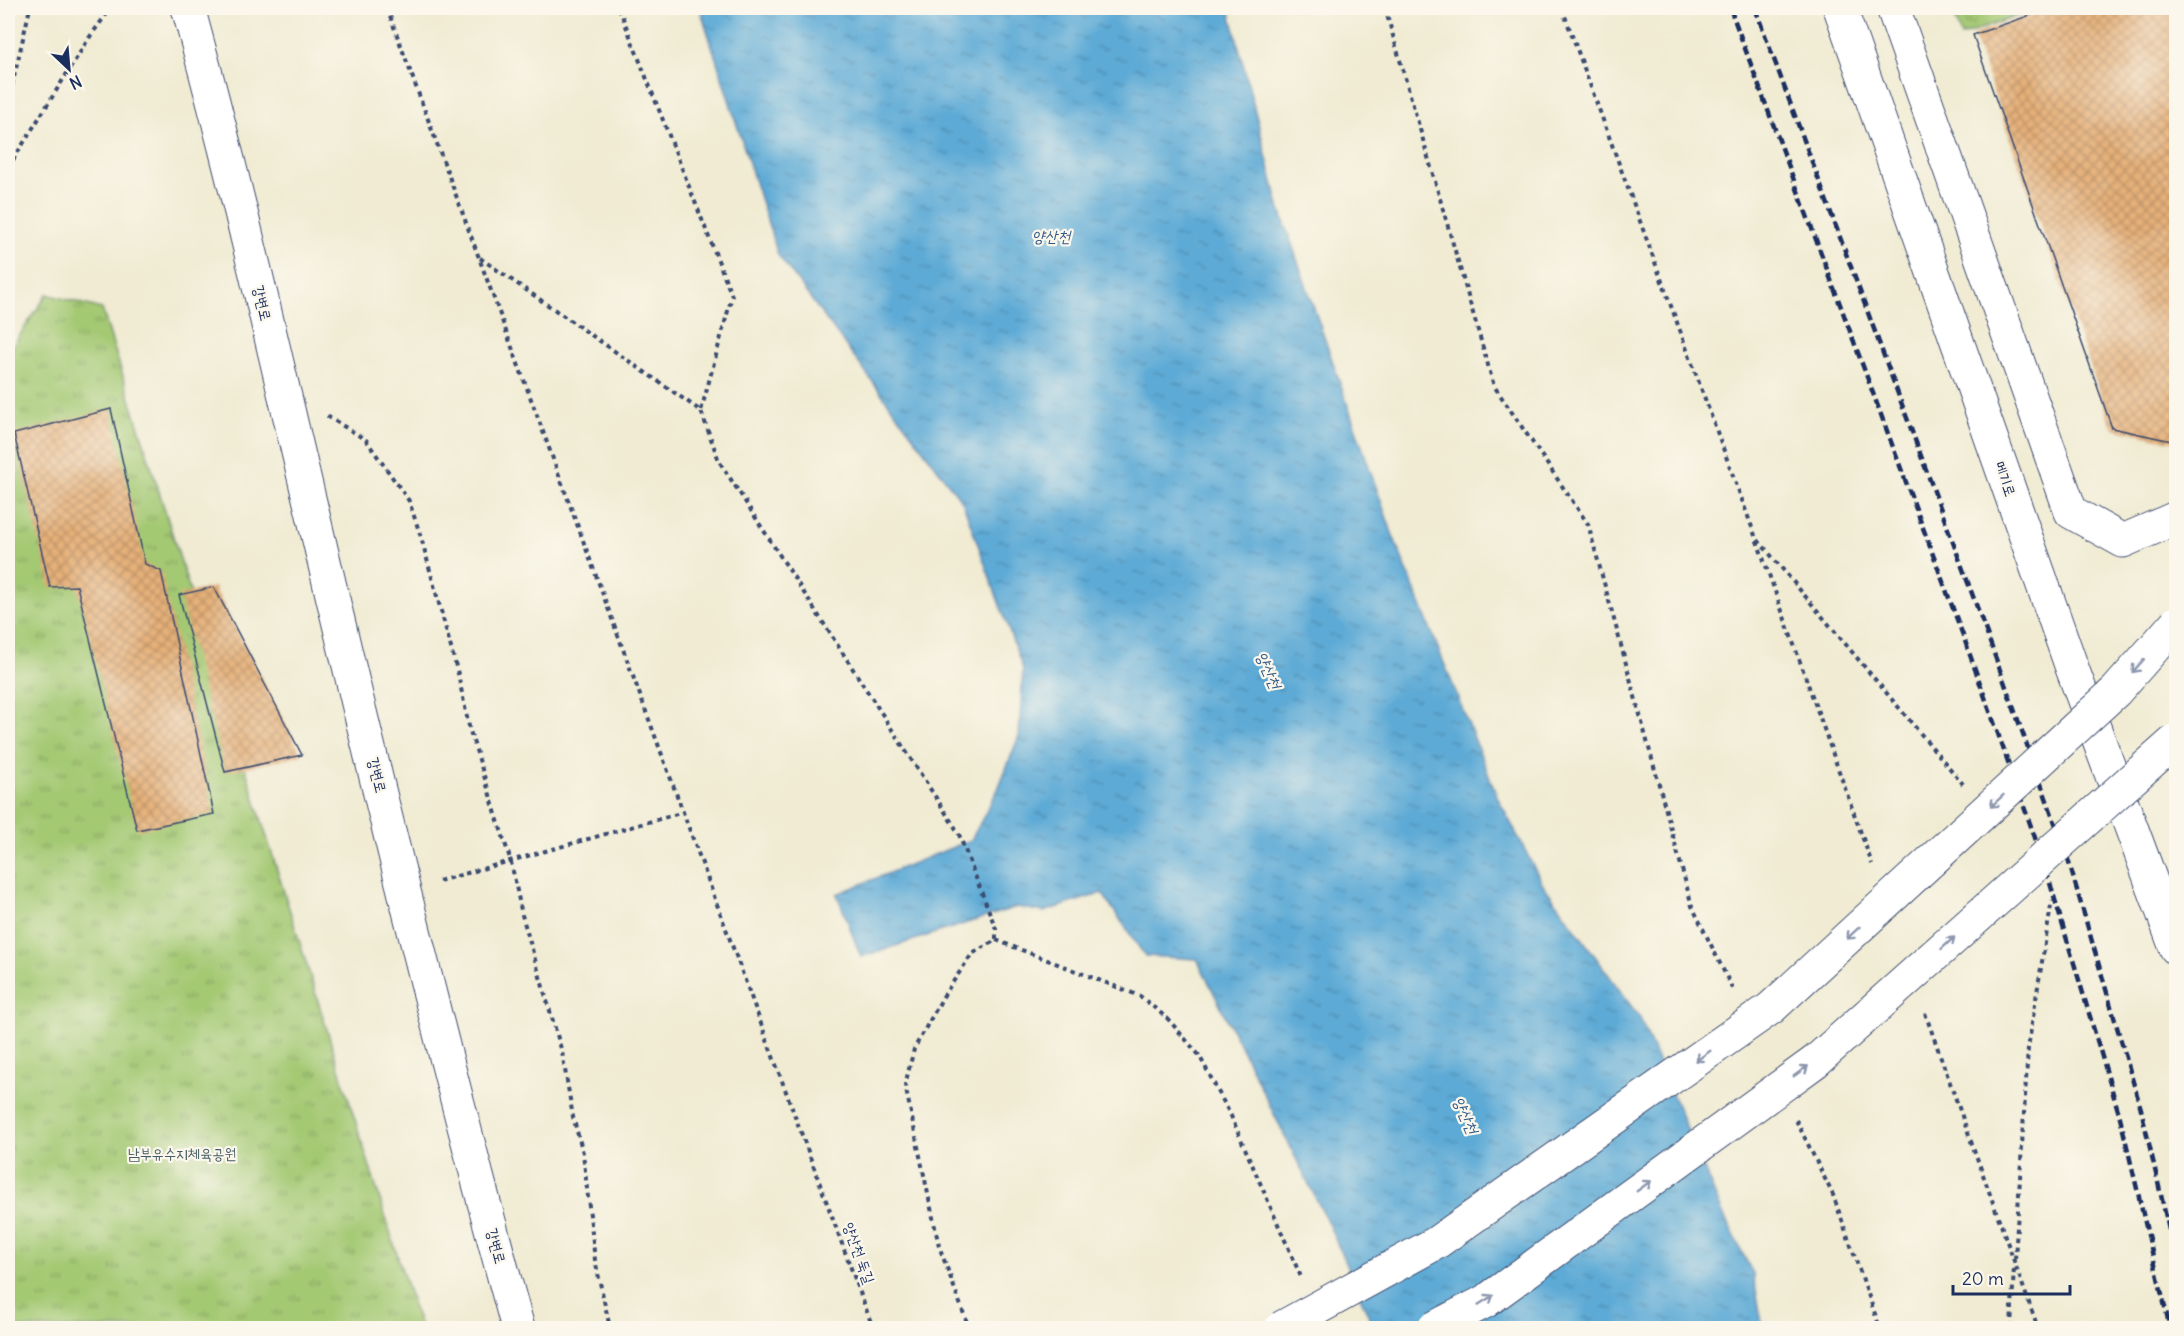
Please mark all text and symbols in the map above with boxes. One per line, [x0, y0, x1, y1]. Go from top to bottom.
north arrow [39, 39, 99, 99]
text: N [66, 71, 85, 94]
water label: 양산천 [1032, 226, 1072, 246]
street label: 강변로 [249, 283, 276, 323]
street label: 메기로 [1991, 459, 2020, 499]
water label: 양산천 [1252, 648, 1287, 694]
one-way arrow [2131, 658, 2145, 673]
street label: 강변로 [364, 755, 391, 795]
one-way arrow [1989, 794, 2004, 808]
one-way arrow [1846, 926, 1861, 940]
one-way arrow [1941, 936, 1956, 950]
one-way arrow [1695, 1050, 1711, 1062]
one-way arrow [1793, 1065, 1809, 1078]
water label: 양산천 [1449, 1093, 1484, 1139]
park label: 남부유수지체육공원 [128, 1144, 236, 1163]
one-way arrow [1635, 1180, 1651, 1192]
street label: 양산천 둑길 [840, 1220, 879, 1286]
street label: 강변로 [483, 1226, 510, 1266]
scale bar [1953, 1258, 2070, 1296]
text: 20 m [1962, 1267, 2004, 1290]
one-way arrow [1477, 1294, 1494, 1307]

